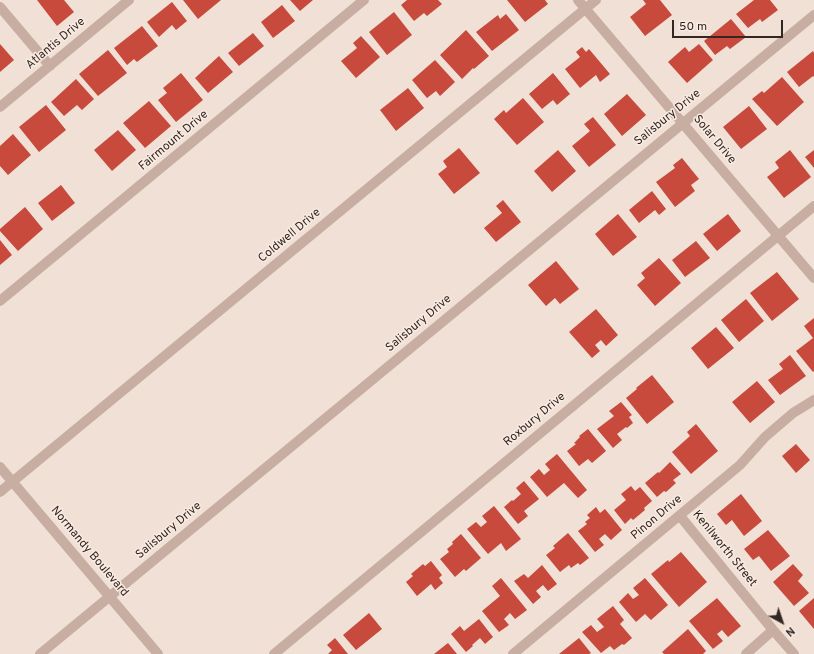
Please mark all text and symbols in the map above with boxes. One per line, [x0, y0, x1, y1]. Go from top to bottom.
scale bar [674, 12, 785, 38]
street label: Atlantis Drive [24, 15, 88, 73]
text: 50 m [679, 19, 707, 35]
street label: Salisbury Drive [632, 87, 704, 149]
street label: Fairmount Drive [136, 108, 212, 174]
street label: Solar Drive [689, 113, 739, 167]
street label: Coldwell Drive [256, 206, 324, 266]
street label: Salisbury Drive [383, 292, 455, 356]
street label: Roxbury Drive [501, 390, 569, 450]
street label: Pinon Drive [629, 492, 685, 544]
street label: Salisbury Drive [133, 499, 205, 563]
street label: Normandy Boulevard [47, 504, 131, 600]
street label: Kenilworth Street [689, 508, 759, 590]
north arrow [762, 602, 802, 642]
text: N [782, 623, 797, 639]

